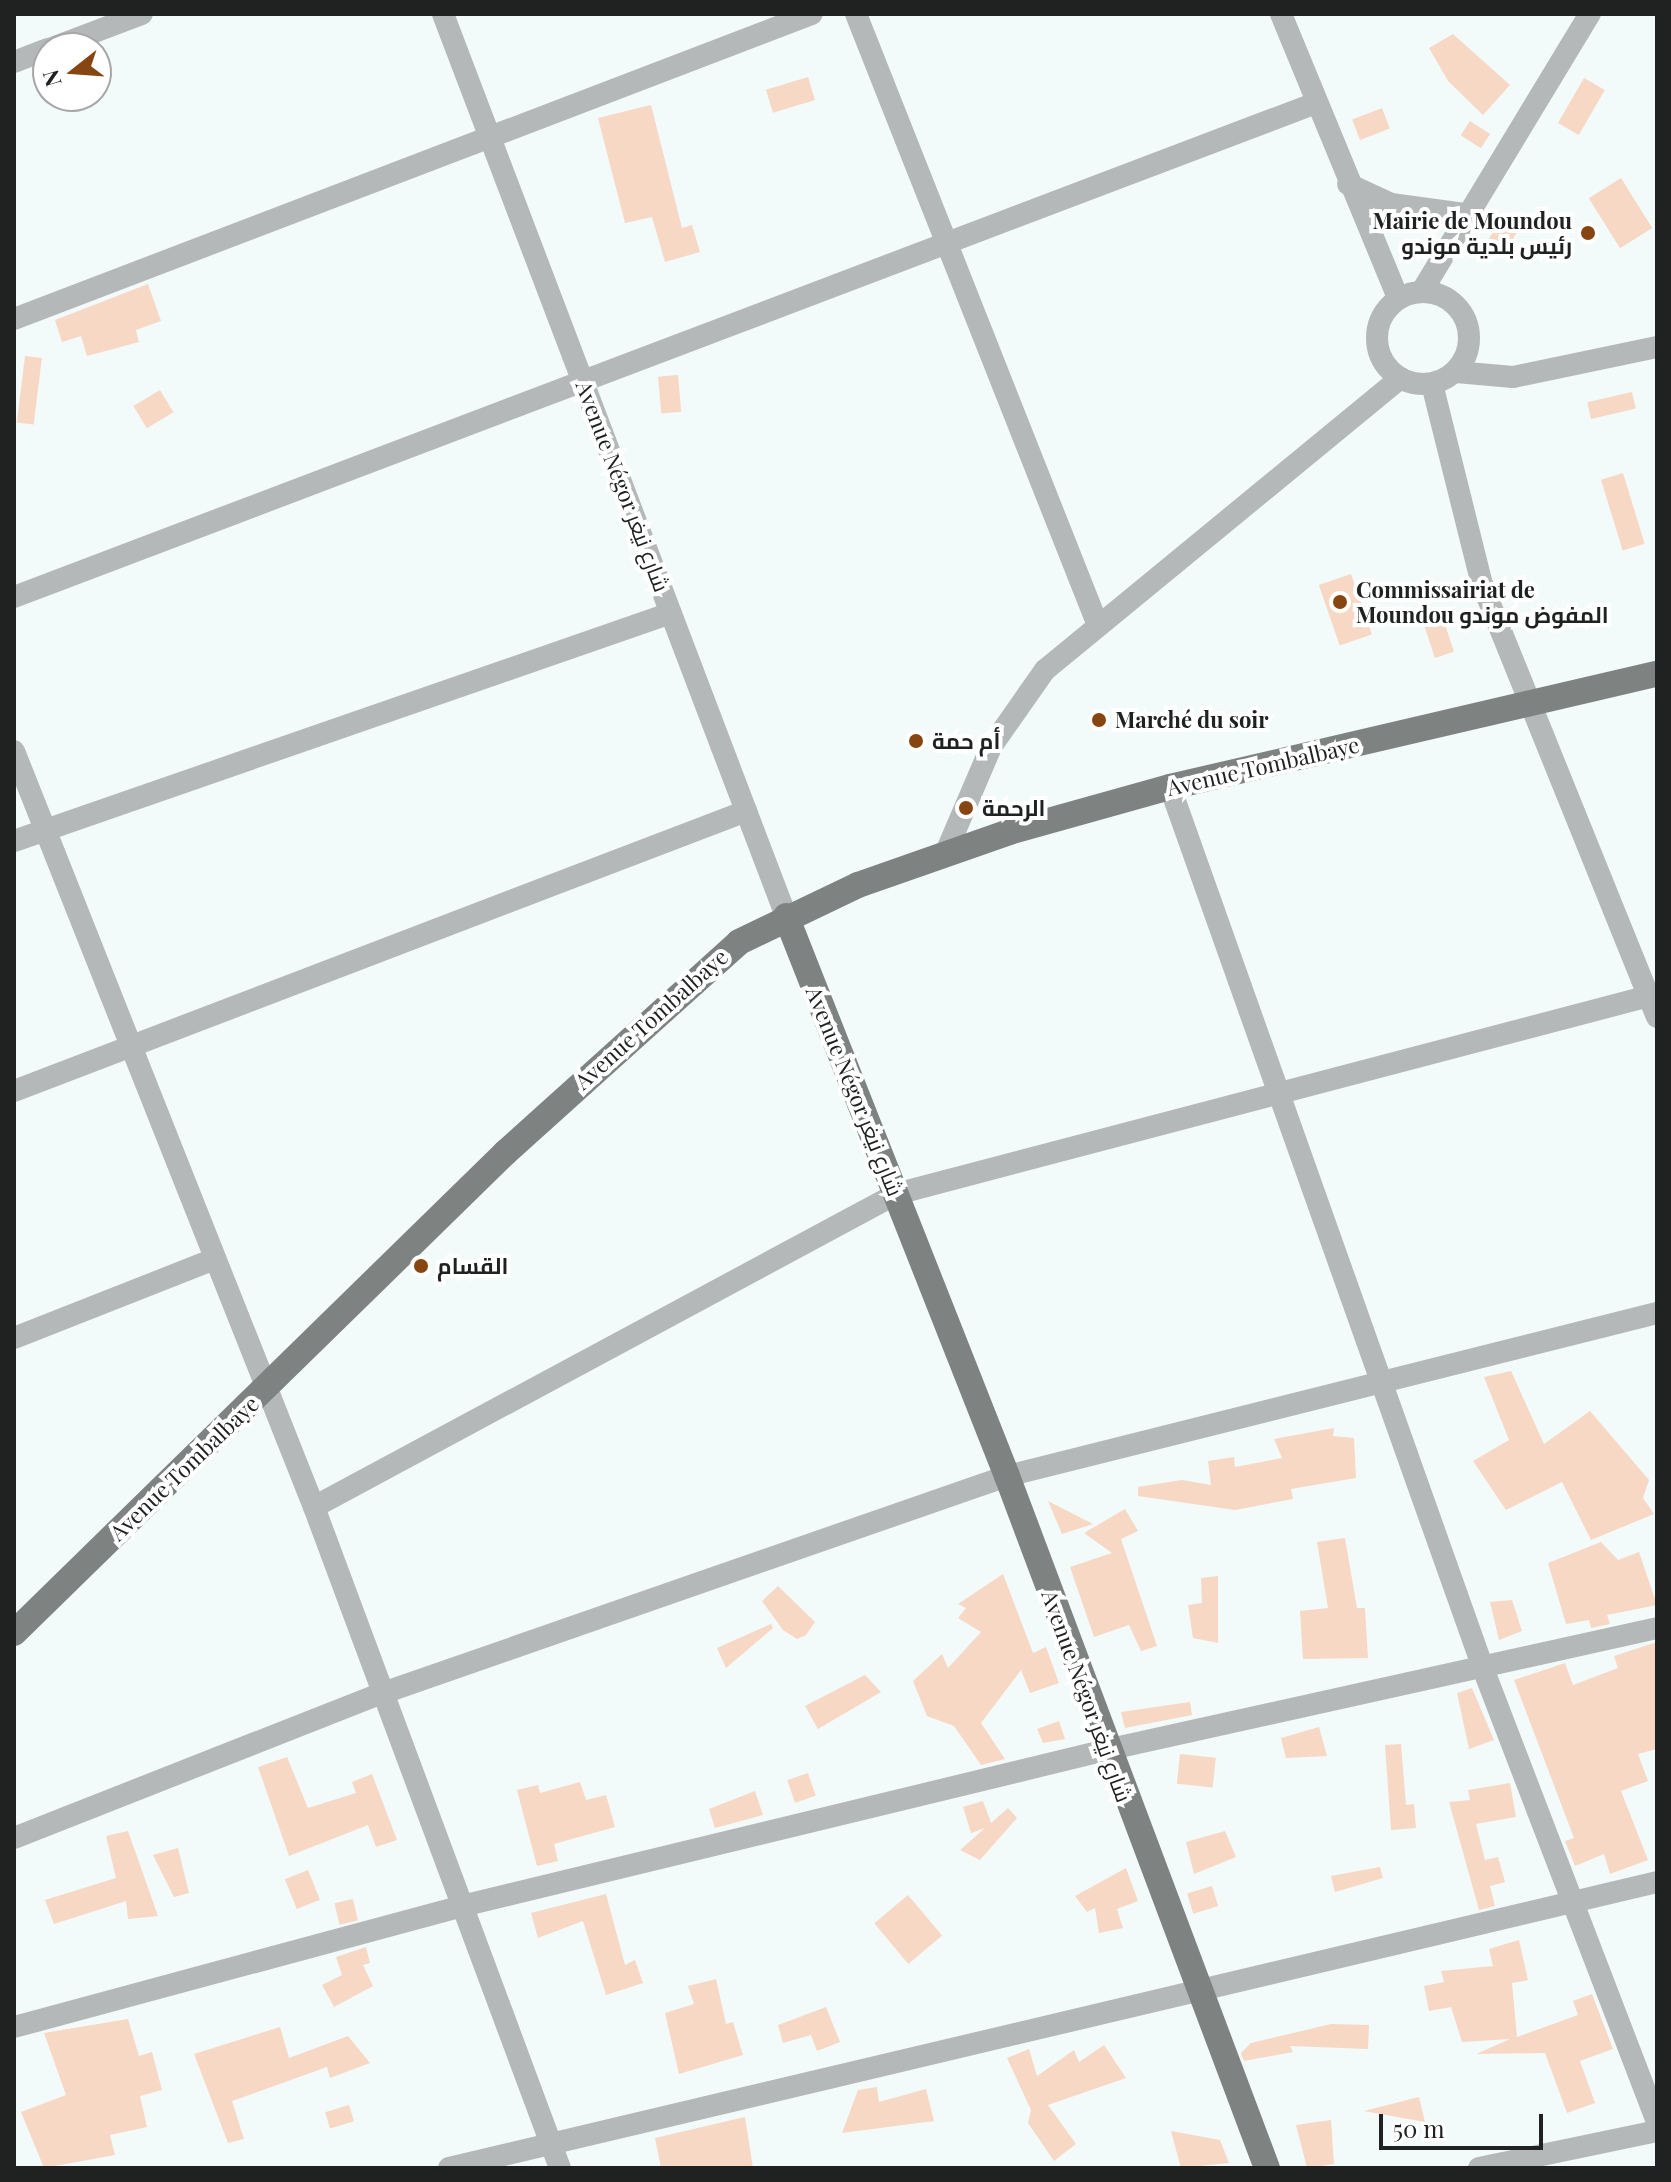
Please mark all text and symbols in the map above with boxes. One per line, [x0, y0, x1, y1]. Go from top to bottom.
north arrow [32, 32, 112, 112]
text: N [34, 66, 68, 90]
place label: Mairie de Moundou رئيس بلدية موندو [1372, 207, 1572, 258]
marker: Mairie de Moundou رئيس بلدية موندو [1579, 224, 1597, 242]
street label: Avenue Négor شارع نيغر [571, 377, 675, 595]
place label: Commissairiat de Moundou المفوض موندو [1356, 576, 1609, 628]
marker: Commissairiat de Moundou المفوض موندو [1331, 593, 1349, 611]
place label: Marché du soir [1115, 707, 1269, 733]
marker: Marché du soir [1090, 711, 1108, 729]
place label: أم حمة [932, 728, 1000, 754]
street label: Avenue Tombalbaye [1164, 731, 1362, 801]
marker: أم حمة [907, 732, 925, 750]
place label: الرحمة [982, 795, 1045, 821]
marker: الرحمة [957, 799, 975, 817]
street label: Avenue Tombalbaye [569, 943, 733, 1095]
street label: Avenue Négor شارع نيغر [801, 982, 909, 1200]
place label: القسام [437, 1253, 508, 1279]
marker: القسام [412, 1257, 430, 1275]
street label: Avenue Tombalbaye [104, 1390, 264, 1546]
street label: Avenue Négor شارع نيغر [1036, 1586, 1138, 1806]
scale bar [1383, 2098, 1547, 2148]
text: 50 m [1393, 2112, 1445, 2144]

